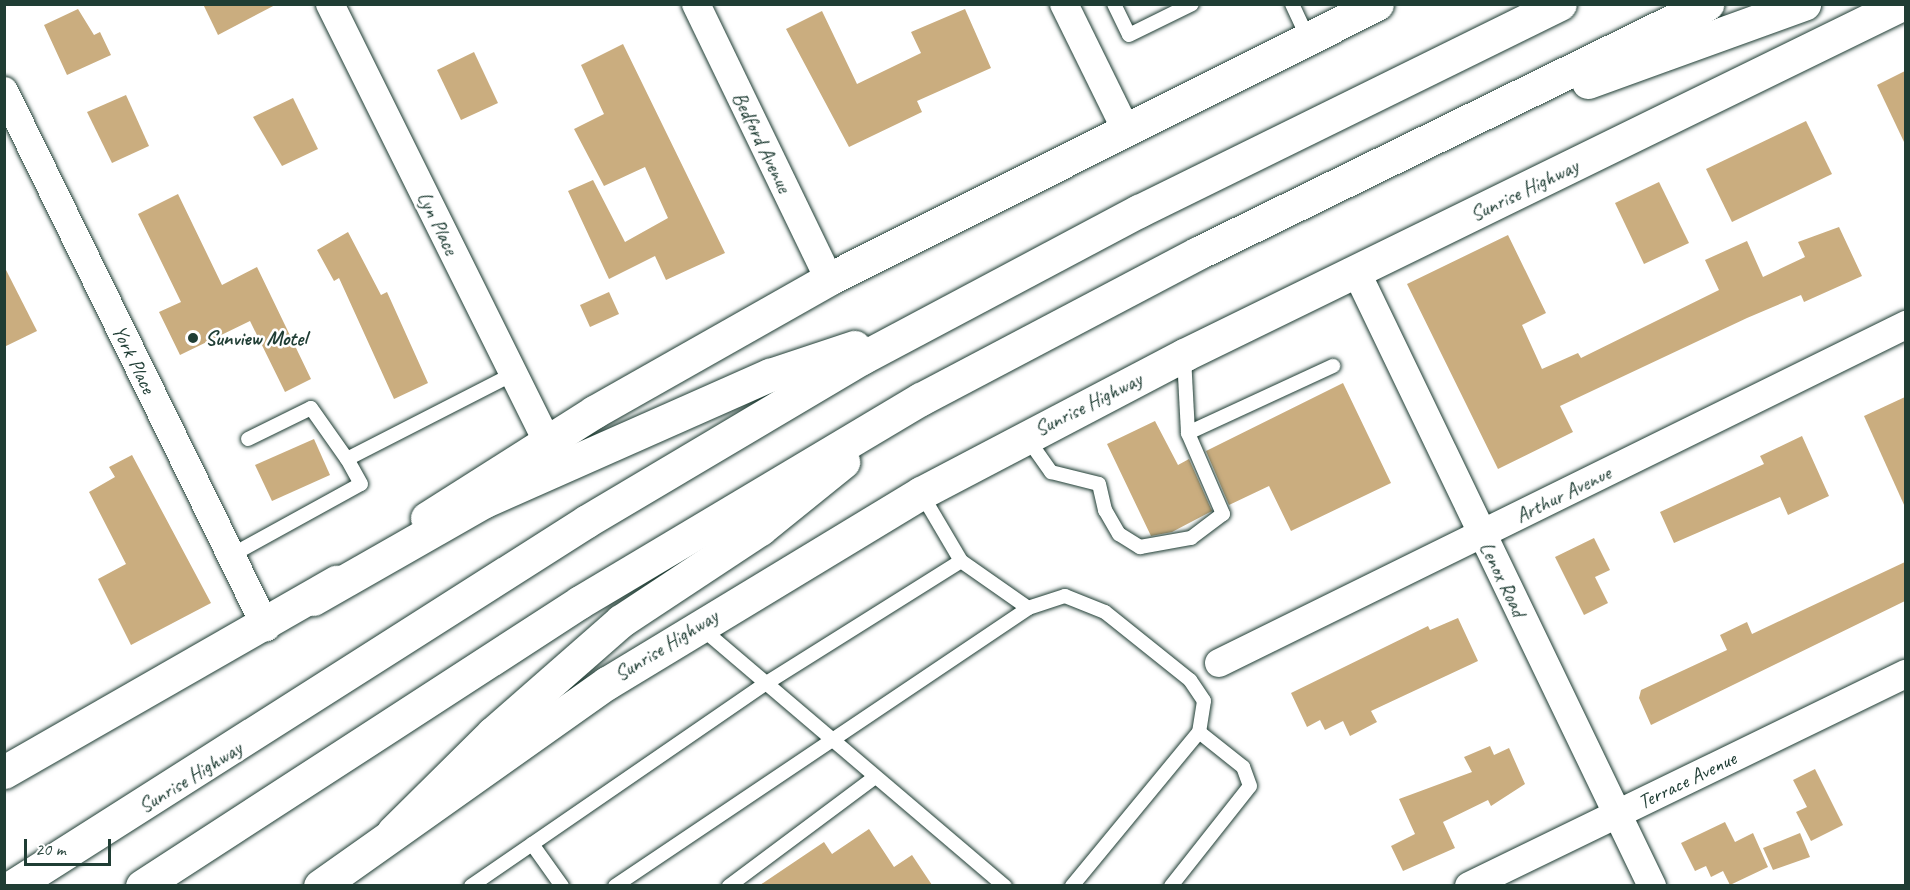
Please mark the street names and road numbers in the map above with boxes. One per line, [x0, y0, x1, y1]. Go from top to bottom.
street label: Bedford Avenue [727, 88, 797, 196]
street label: Sunrise Highway [1466, 153, 1582, 227]
street label: Lyn Place [412, 187, 464, 259]
street label: York Place [106, 320, 162, 398]
street label: Sunrise Highway [1030, 366, 1146, 442]
street label: Arthur Avenue [1511, 460, 1615, 528]
street label: Lenox Road [1474, 537, 1532, 621]
street label: Sunrise Highway [610, 603, 722, 687]
street label: Sunrise Highway [134, 735, 246, 819]
street label: Terrace Avenue [1634, 745, 1740, 815]

